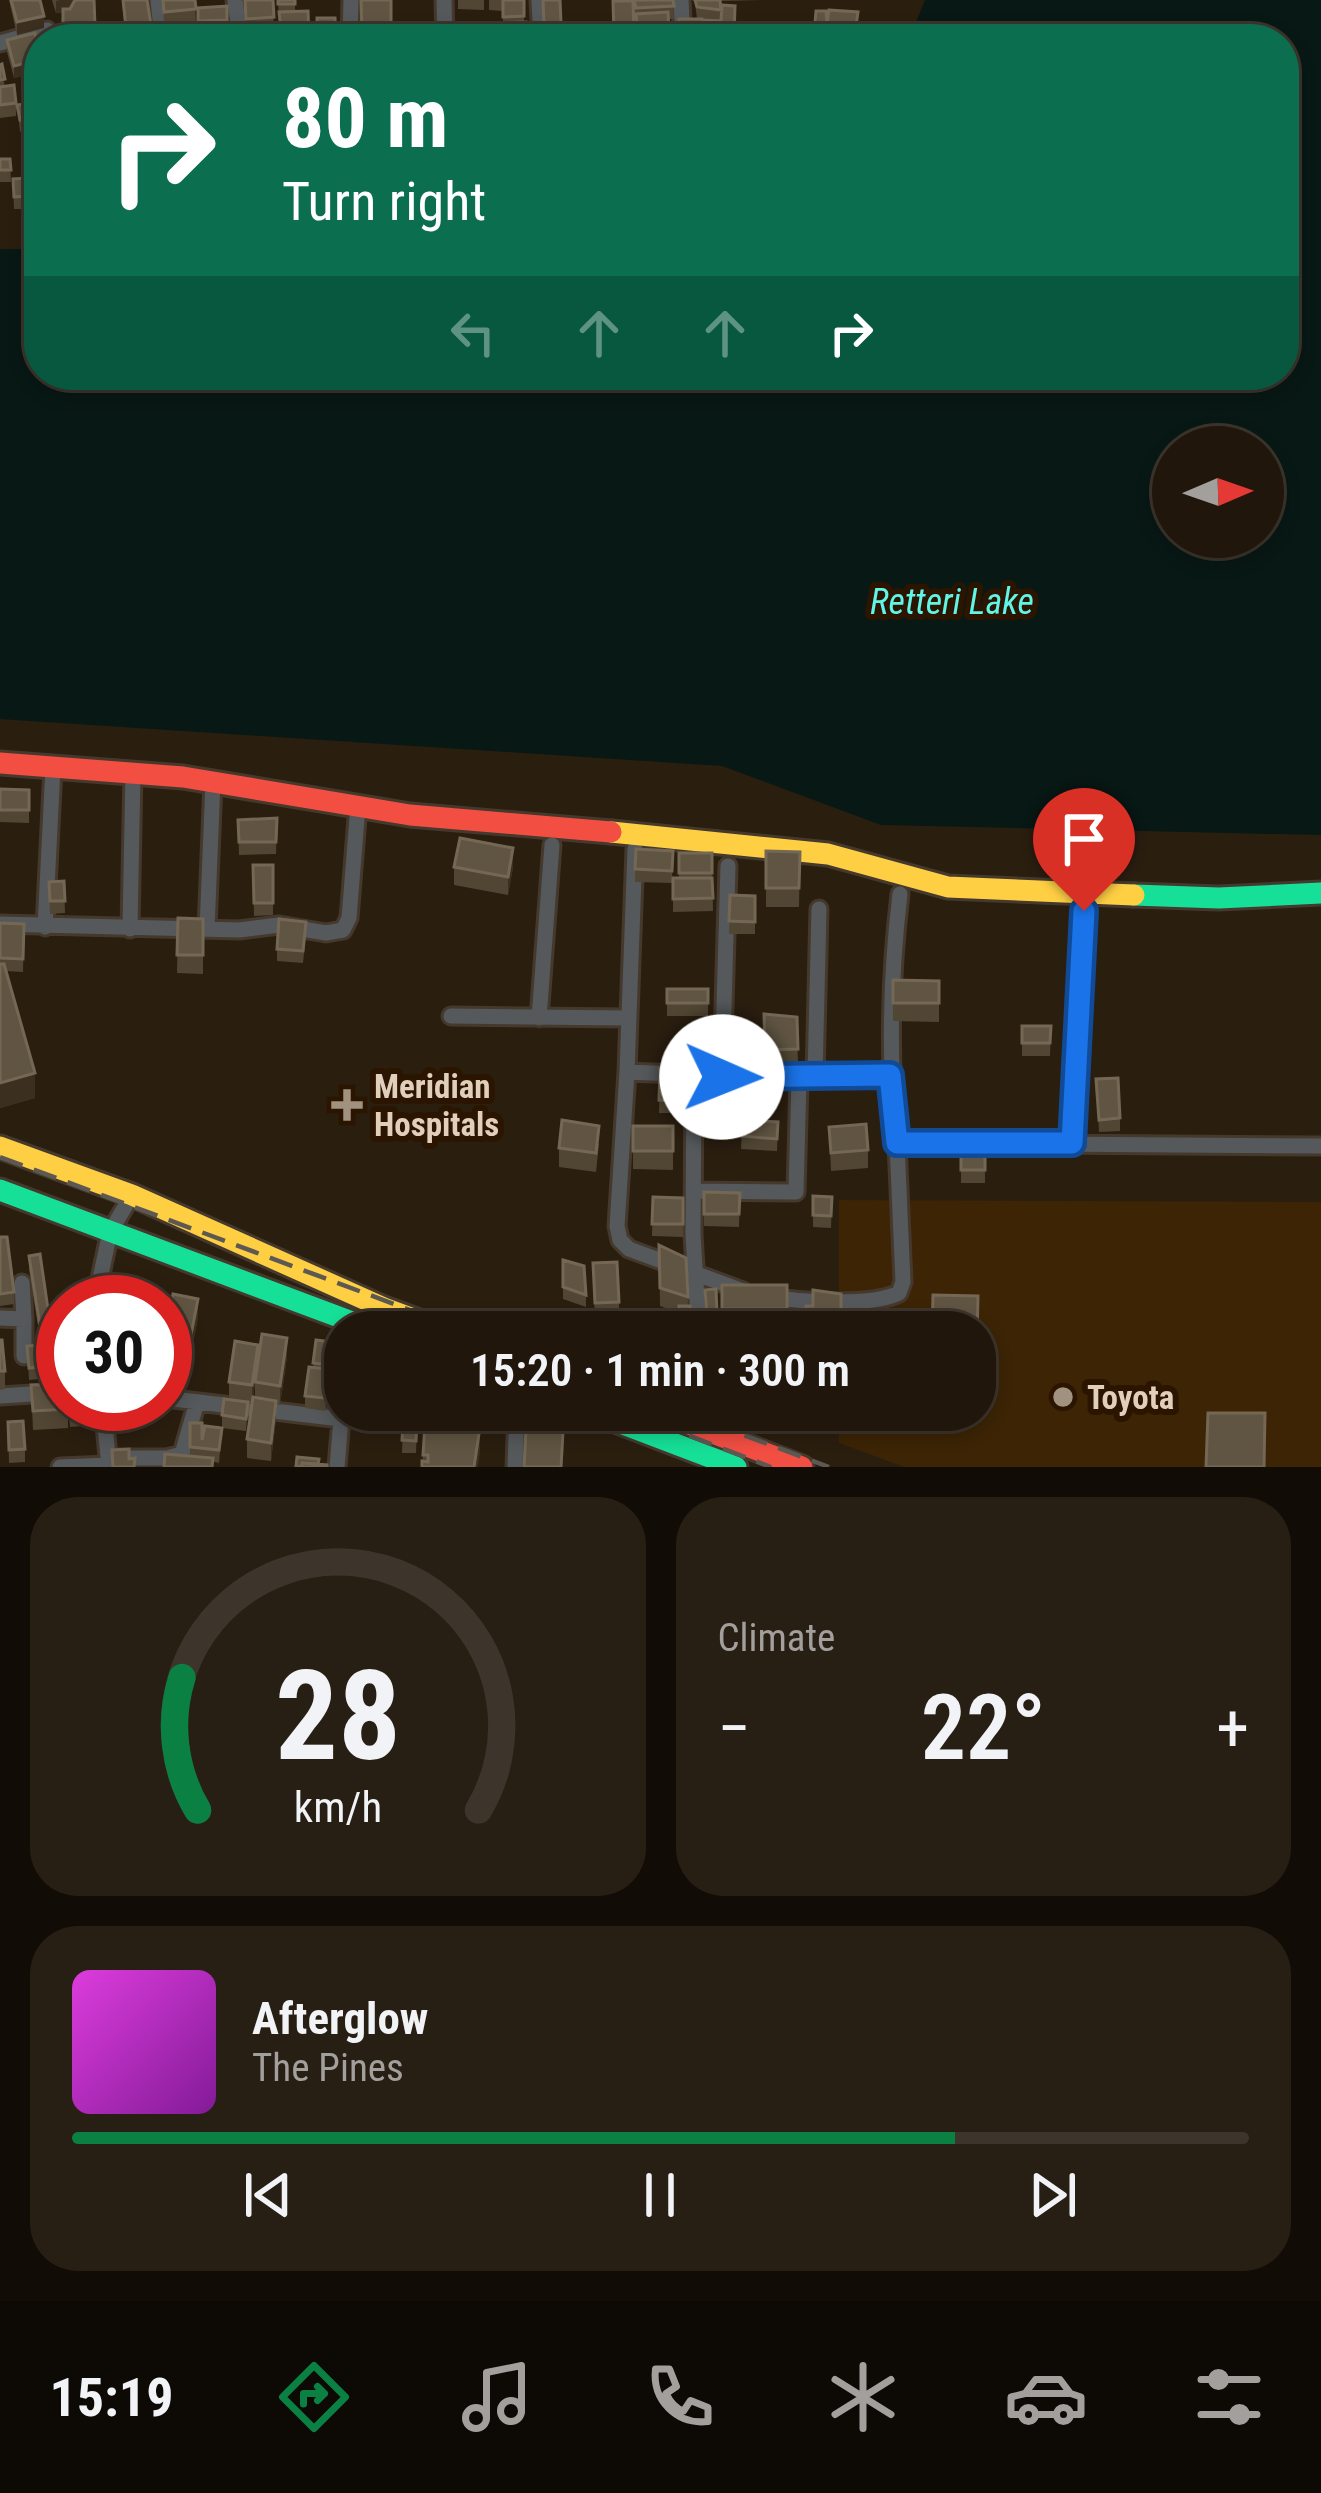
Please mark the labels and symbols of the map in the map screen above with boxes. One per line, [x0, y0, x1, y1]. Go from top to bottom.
north arrow [1152, 426, 1284, 558]
water label: Retteri Lake [870, 581, 1034, 623]
pin [1033, 788, 1135, 911]
position arrow [659, 1014, 785, 1140]
place label: Meridian Hospitals [374, 1067, 499, 1144]
marker: Meridian Hospitals [331, 1089, 363, 1121]
speed limit sign: 30 [36, 1275, 192, 1431]
place label: Toyota [1087, 1378, 1174, 1417]
marker: Toyota [1050, 1384, 1076, 1410]

